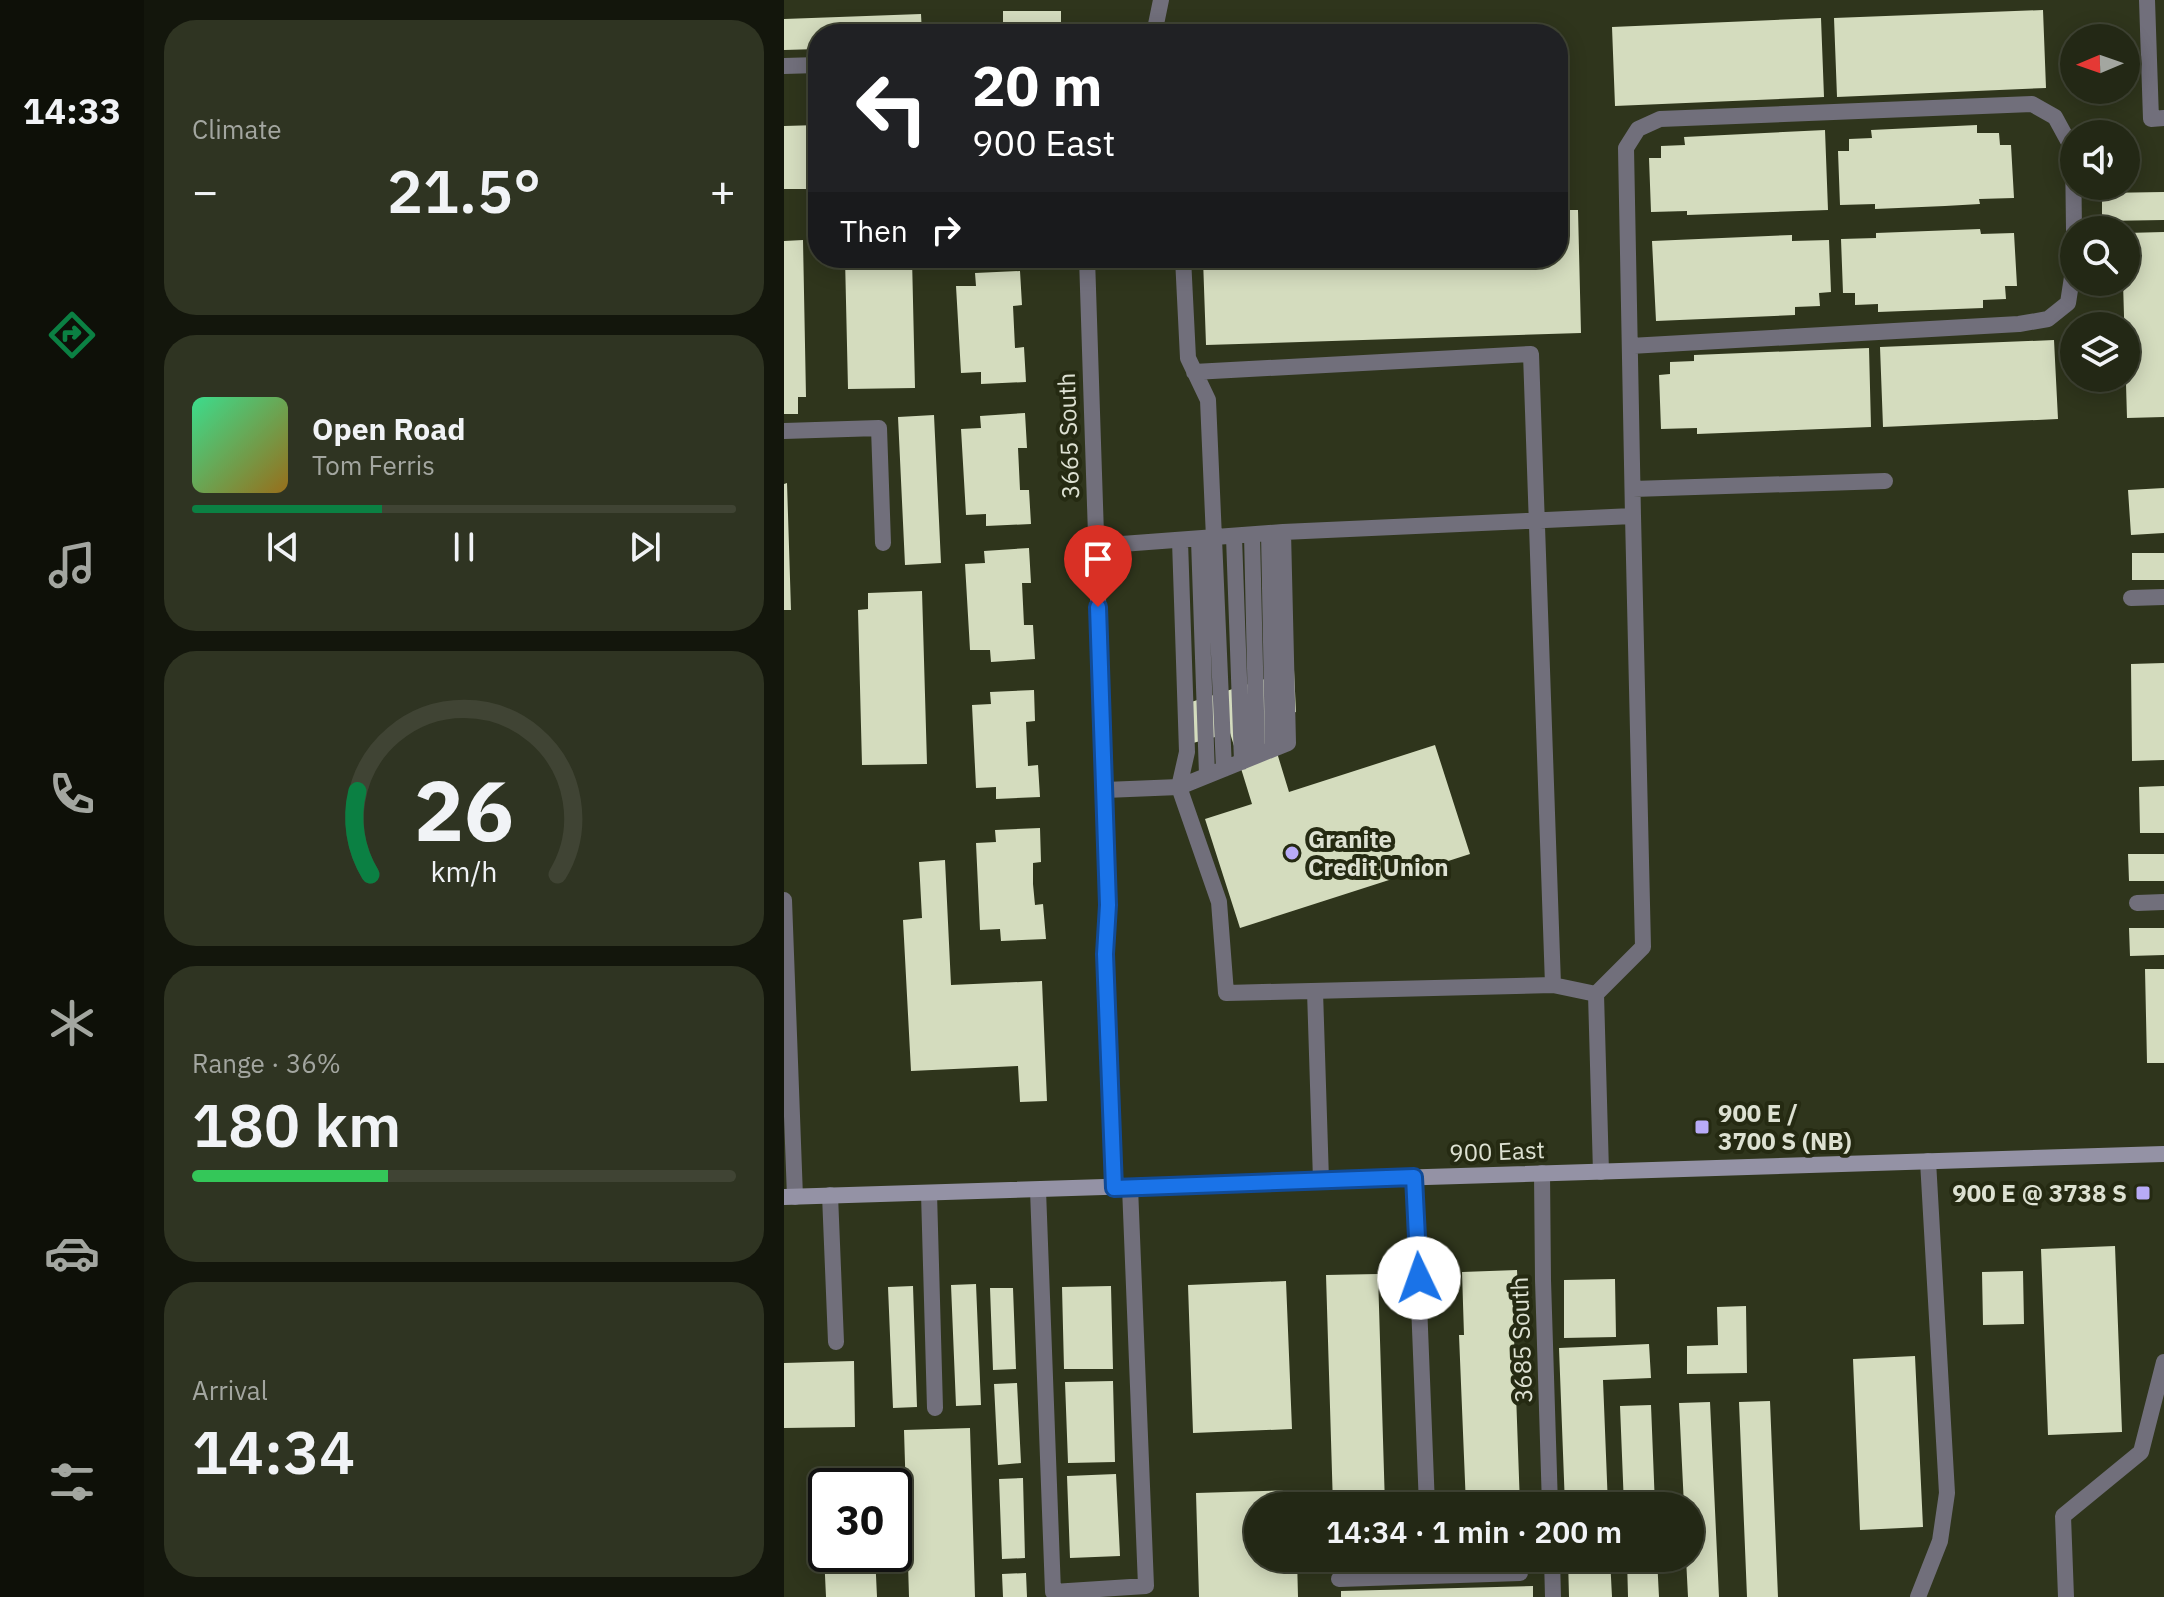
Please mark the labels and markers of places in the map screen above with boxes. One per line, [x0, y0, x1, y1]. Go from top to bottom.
pin [1064, 525, 1132, 607]
place label: Granite Credit Union [1308, 823, 1449, 883]
marker: Granite Credit Union [1283, 844, 1301, 862]
place label: 900 E / 3700 S (NB) [1718, 1097, 1852, 1157]
marker: 900 E / 3700 S (NB) [1693, 1118, 1711, 1136]
place label: 900 E @ 3738 S [1952, 1177, 2127, 1209]
marker: 900 E @ 3738 S [2134, 1184, 2152, 1202]

